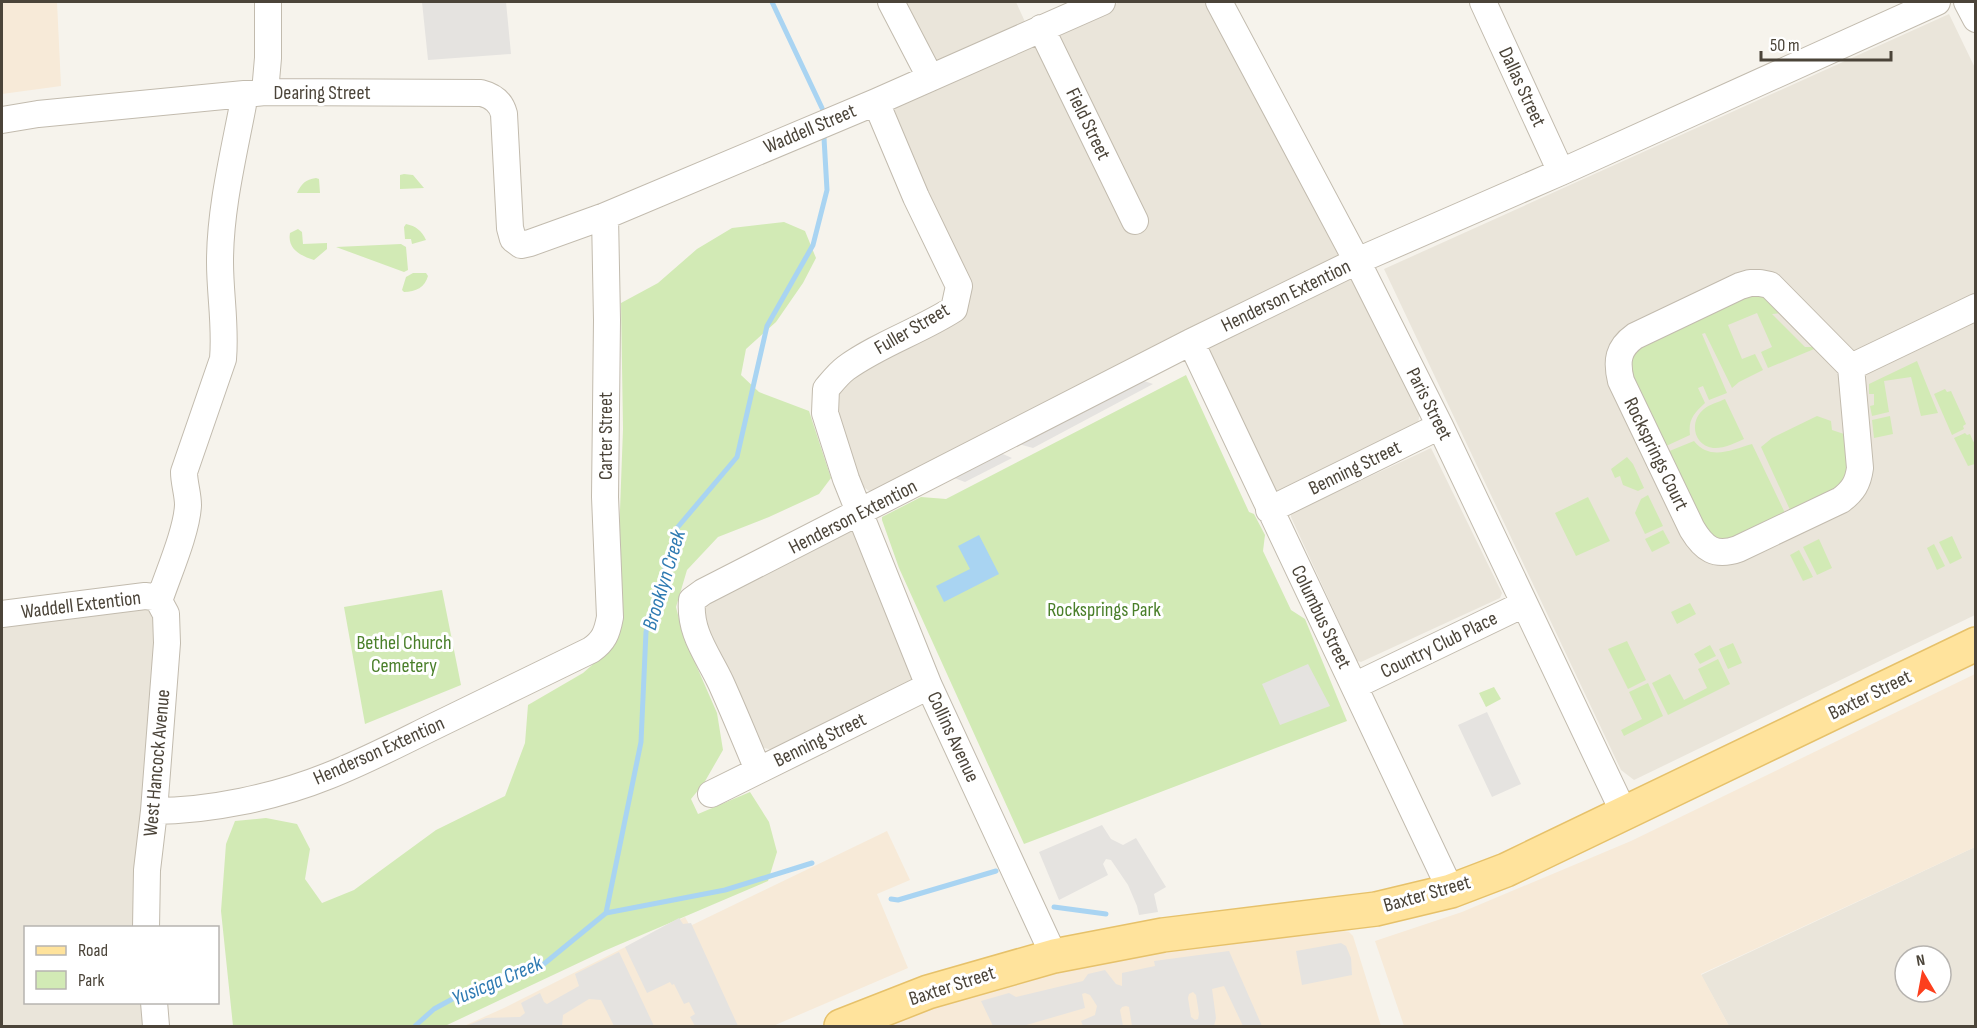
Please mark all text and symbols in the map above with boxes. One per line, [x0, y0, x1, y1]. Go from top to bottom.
scale bar [1761, 24, 1892, 62]
text: 50 m [1770, 35, 1800, 56]
street label: Dallas Street [1493, 43, 1551, 131]
street label: Dearing Street [274, 81, 370, 105]
street label: Field Street [1060, 84, 1116, 164]
street label: Waddell Street [760, 99, 860, 159]
street label: Henderson Extention [1217, 254, 1355, 338]
street label: Fuller Street [870, 298, 954, 360]
street label: Paris Street [1401, 364, 1457, 444]
street label: Carter Street [594, 392, 618, 480]
street label: Rocksprings Court [1618, 394, 1694, 514]
street label: Benning Street [1305, 435, 1405, 501]
street label: Henderson Extention [785, 474, 921, 560]
water label: Brooklyn Creek [637, 526, 691, 633]
street label: Columbus Street [1286, 561, 1356, 673]
street label: Waddell Extention [20, 586, 142, 624]
park label: Rocksprings Park [1047, 598, 1161, 622]
street label: Country Club Place [1377, 606, 1501, 684]
park label: Bethel Church Cemetery [356, 631, 452, 678]
street label: Baxter Street [1825, 665, 1915, 725]
street label: West Hancock Avenue [139, 688, 175, 838]
street label: Collins Avenue [922, 688, 984, 786]
street label: Benning Street [770, 707, 870, 773]
street label: Henderson Extention [310, 711, 448, 791]
street label: Baxter Street [1381, 870, 1473, 918]
legend [24, 926, 219, 1004]
text: Road [78, 940, 108, 961]
north arrow [1893, 944, 1953, 1004]
water label: Yusicga Creek [448, 950, 547, 1011]
text: N [1915, 951, 1927, 971]
street label: Baxter Street [906, 961, 998, 1011]
text: Park [78, 970, 104, 991]

